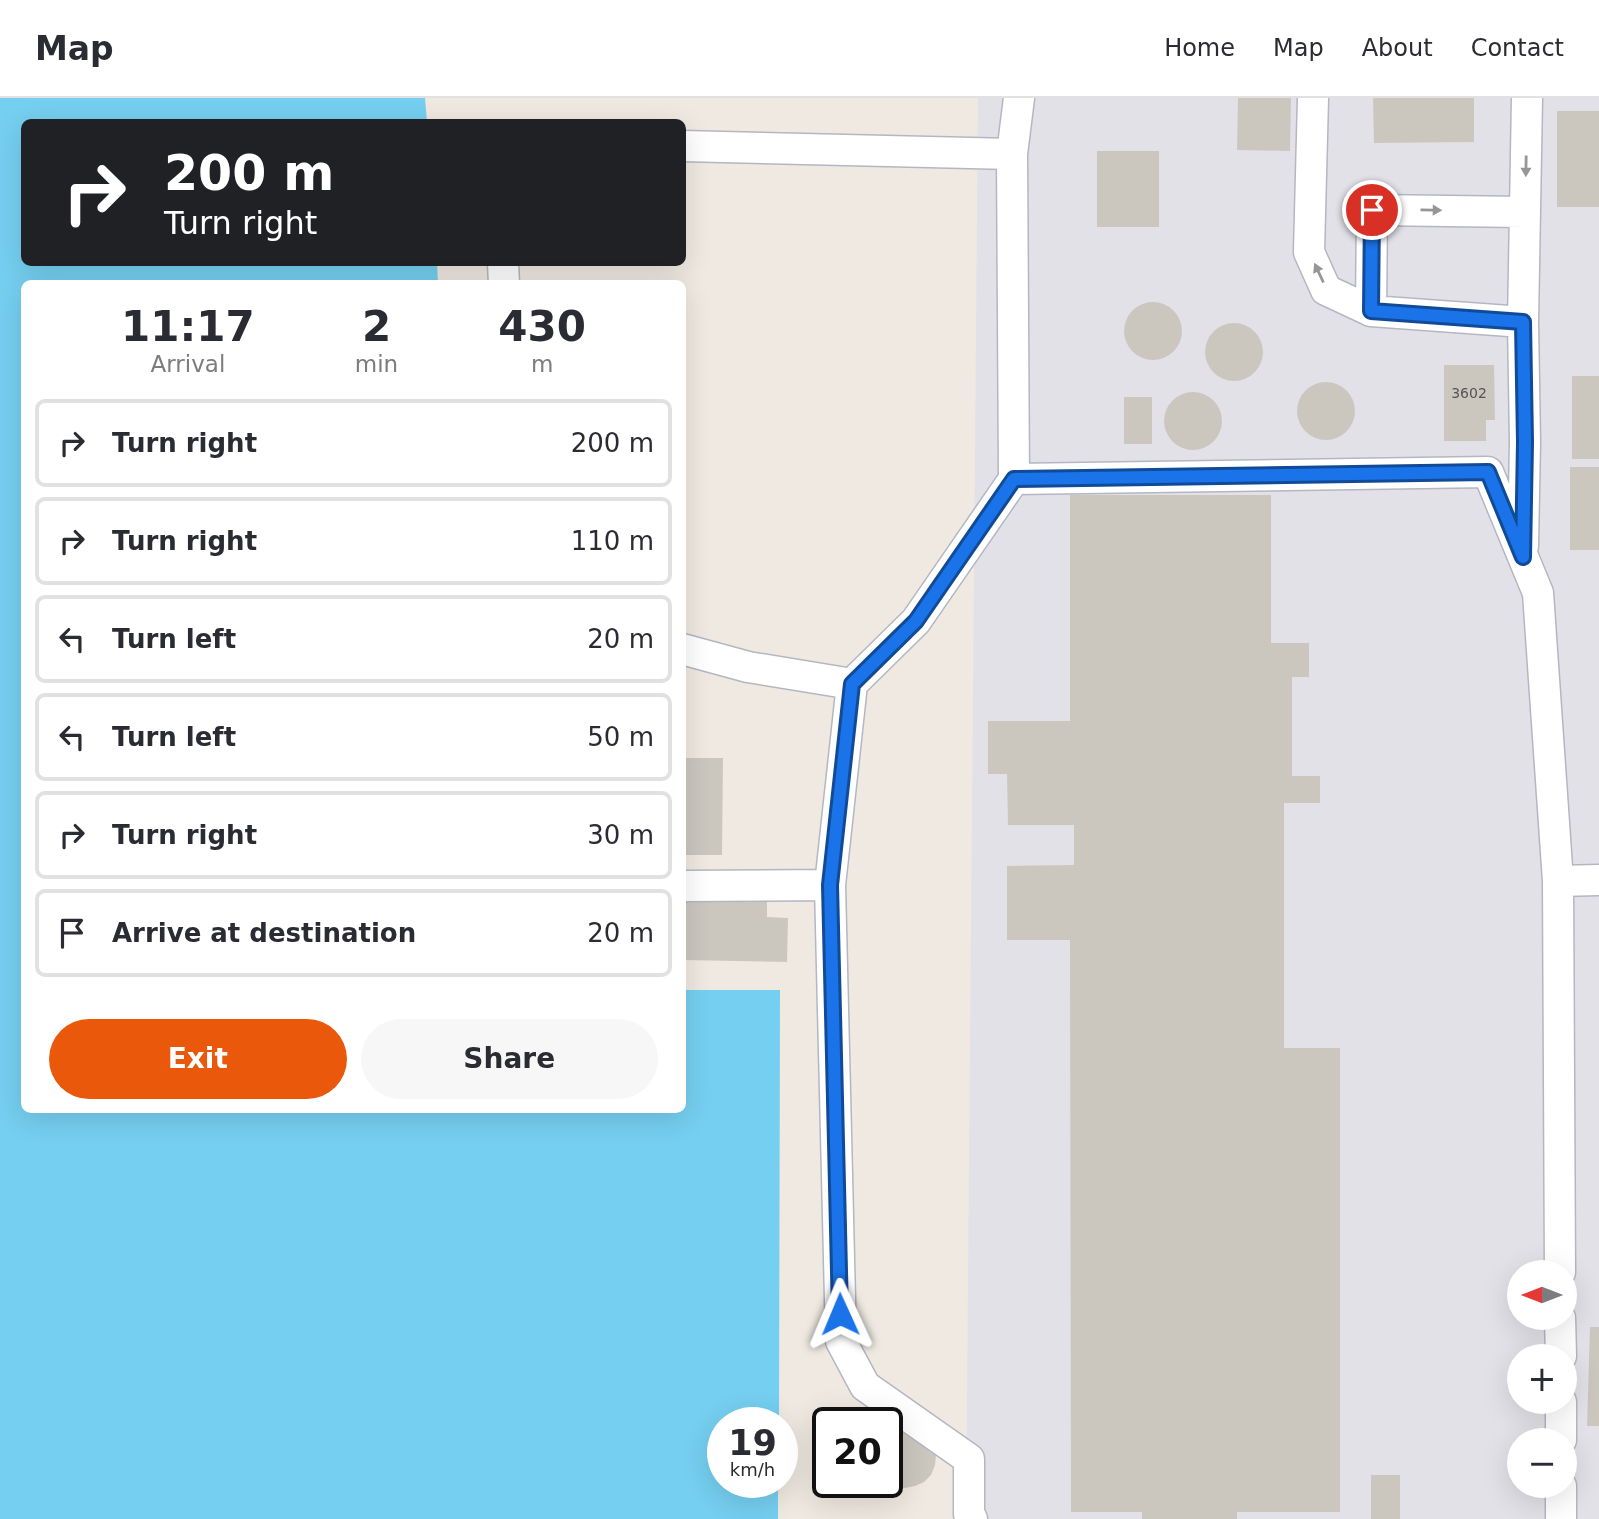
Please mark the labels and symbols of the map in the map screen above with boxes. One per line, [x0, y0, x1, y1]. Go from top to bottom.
one-way arrow [1520, 155, 1531, 177]
pin [1342, 180, 1402, 240]
one-way arrow [1420, 205, 1442, 216]
one-way arrow [1313, 263, 1324, 283]
house number: 3602 [1451, 385, 1487, 401]
north arrow [1507, 1260, 1577, 1330]
position arrow [803, 1277, 877, 1351]
speed limit sign: 20 [812, 1407, 903, 1498]

